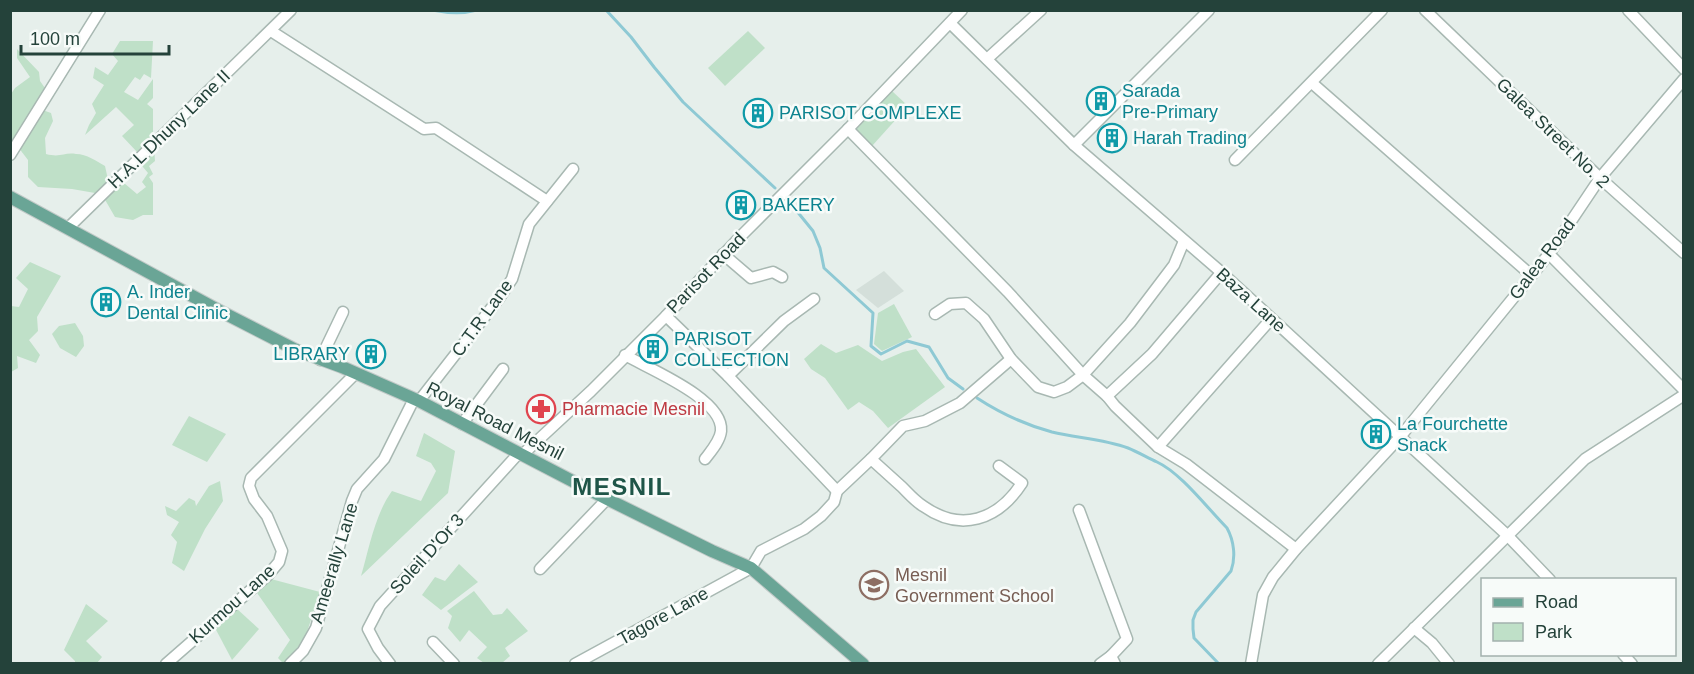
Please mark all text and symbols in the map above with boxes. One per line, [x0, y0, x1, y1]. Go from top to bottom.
scale bar [21, 18, 170, 56]
text: 100 m [30, 29, 80, 49]
street label: H.A.L Dhuny Lane II [104, 66, 234, 192]
street label: Galea Street No. 2 [1492, 74, 1614, 192]
place label: Sarada Pre-Primary [1122, 81, 1218, 122]
building icon: Sarada Pre-Primary [1085, 85, 1117, 117]
building icon: PARISOT COMPLEXE [742, 97, 774, 129]
place label: PARISOT COMPLEXE [779, 103, 961, 123]
building icon: Harah Trading [1096, 122, 1128, 154]
place label: Harah Trading [1133, 128, 1247, 148]
building icon: BAKERY [725, 189, 757, 221]
place label: BAKERY [762, 195, 835, 215]
street label: Galea Road [1505, 215, 1579, 303]
street label: Parisot Road [663, 229, 749, 317]
street label: Baza Lane [1212, 264, 1290, 336]
street label: C.T.R Lane [447, 276, 517, 360]
place label: A. Inder Dental Clinic [127, 282, 228, 323]
building icon: A. Inder Dental Clinic [90, 286, 122, 318]
place label: PARISOT COLLECTION [674, 329, 789, 370]
building icon: PARISOT COLLECTION [637, 333, 669, 365]
building icon: LIBRARY [355, 338, 387, 370]
place label: LIBRARY [273, 344, 350, 364]
street label: Royal Road Mesnil [423, 378, 567, 464]
pharmacy icon: Pharmacie Mesnil [525, 393, 557, 425]
place label: Pharmacie Mesnil [562, 399, 705, 419]
place label: La Fourchette Snack [1397, 414, 1508, 455]
building icon: La Fourchette Snack [1360, 418, 1392, 450]
district label: MESNIL [572, 473, 672, 500]
street label: Ameerally Lane [306, 500, 362, 626]
street label: Soleil D'Or 3 [386, 510, 468, 598]
street label: Kurmou Lane [185, 560, 279, 648]
place label: Mesnil Government School [895, 565, 1054, 606]
school or university icon: Mesnil Government School [858, 569, 890, 601]
legend [1481, 578, 1676, 656]
street label: Tagore Lane [614, 583, 712, 649]
text: Road [1535, 592, 1578, 612]
text: Park [1535, 622, 1573, 642]

